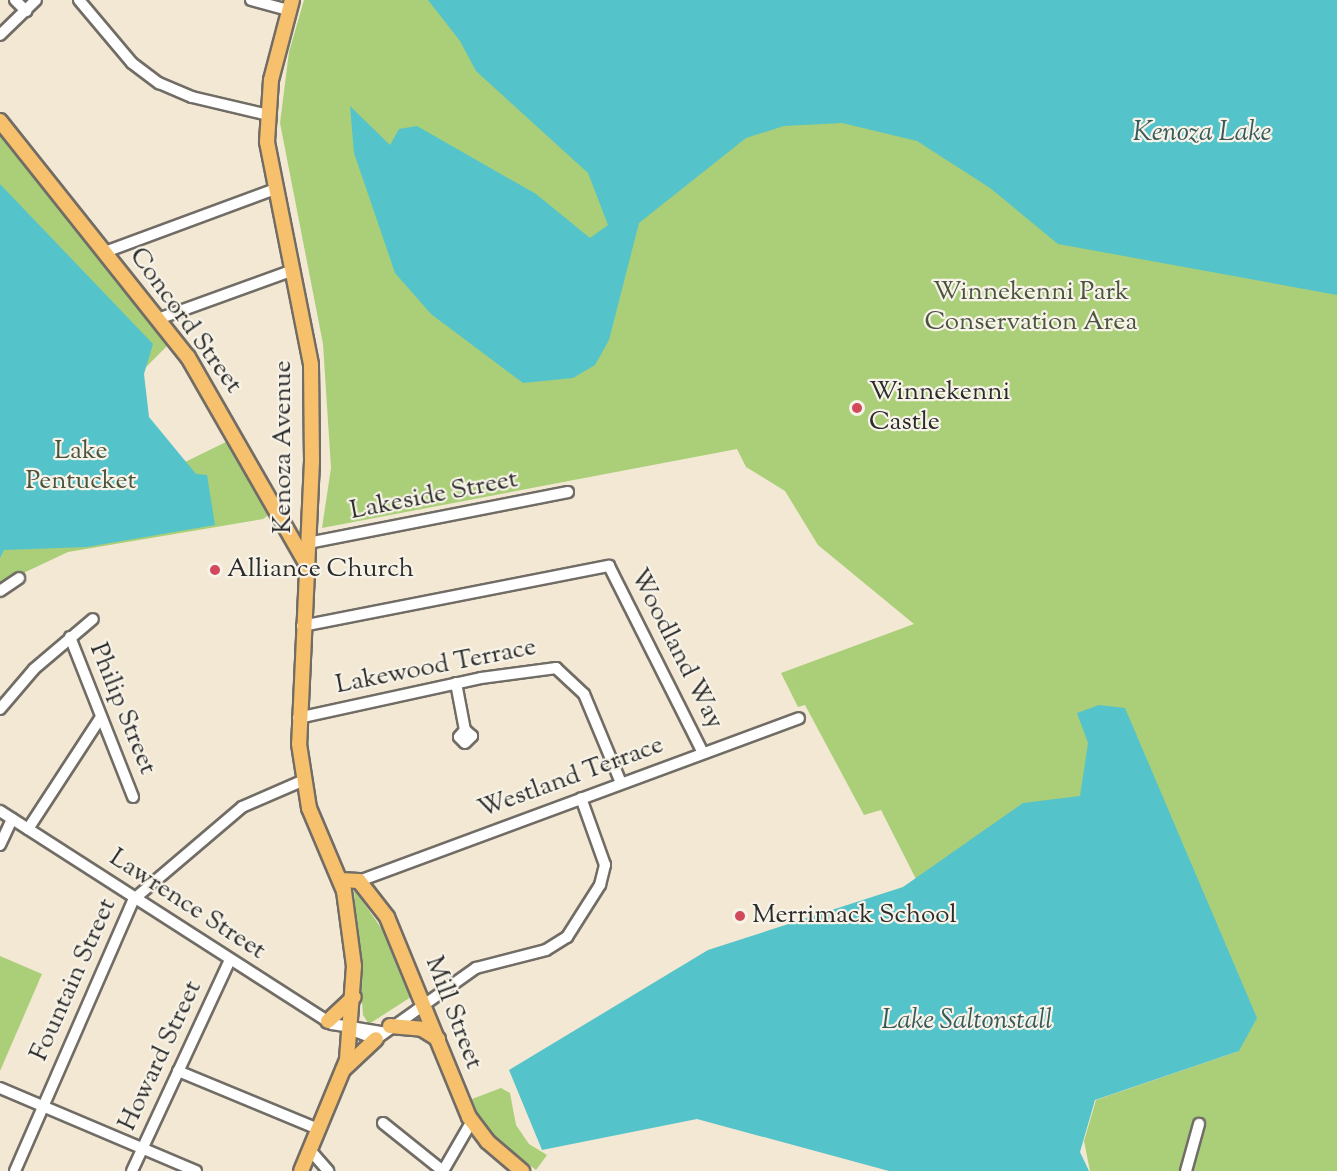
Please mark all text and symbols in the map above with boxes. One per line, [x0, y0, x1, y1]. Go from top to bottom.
water label: Kenoza Lake [1133, 118, 1271, 150]
street label: Concord Street [122, 242, 248, 400]
park label: Winnekenni Park Conservation Area [925, 277, 1137, 338]
street label: Kenoza Avenue [268, 360, 300, 534]
place label: Winnekenni Castle [869, 377, 1010, 438]
marker: Winnekenni Castle [850, 401, 864, 415]
park label: Lake Pentucket [26, 436, 136, 497]
street label: Lakeside Street [348, 464, 520, 528]
place label: Alliance Church [227, 554, 414, 586]
marker: Alliance Church [208, 563, 222, 577]
street label: Woodland Way [622, 564, 730, 734]
street label: Lakewood Terrace [333, 632, 539, 702]
street label: Philip Street [82, 639, 162, 779]
street label: Westland Terrace [474, 730, 668, 826]
street label: Lawrence Street [103, 843, 271, 967]
street label: Fountain Street [24, 894, 124, 1066]
place label: Merrimack School [752, 900, 957, 932]
marker: Merrimack School [733, 909, 747, 923]
street label: Mill Street [417, 952, 489, 1074]
street label: Howard Street [113, 976, 209, 1136]
water label: Lake Saltonstall [881, 1006, 1053, 1038]

